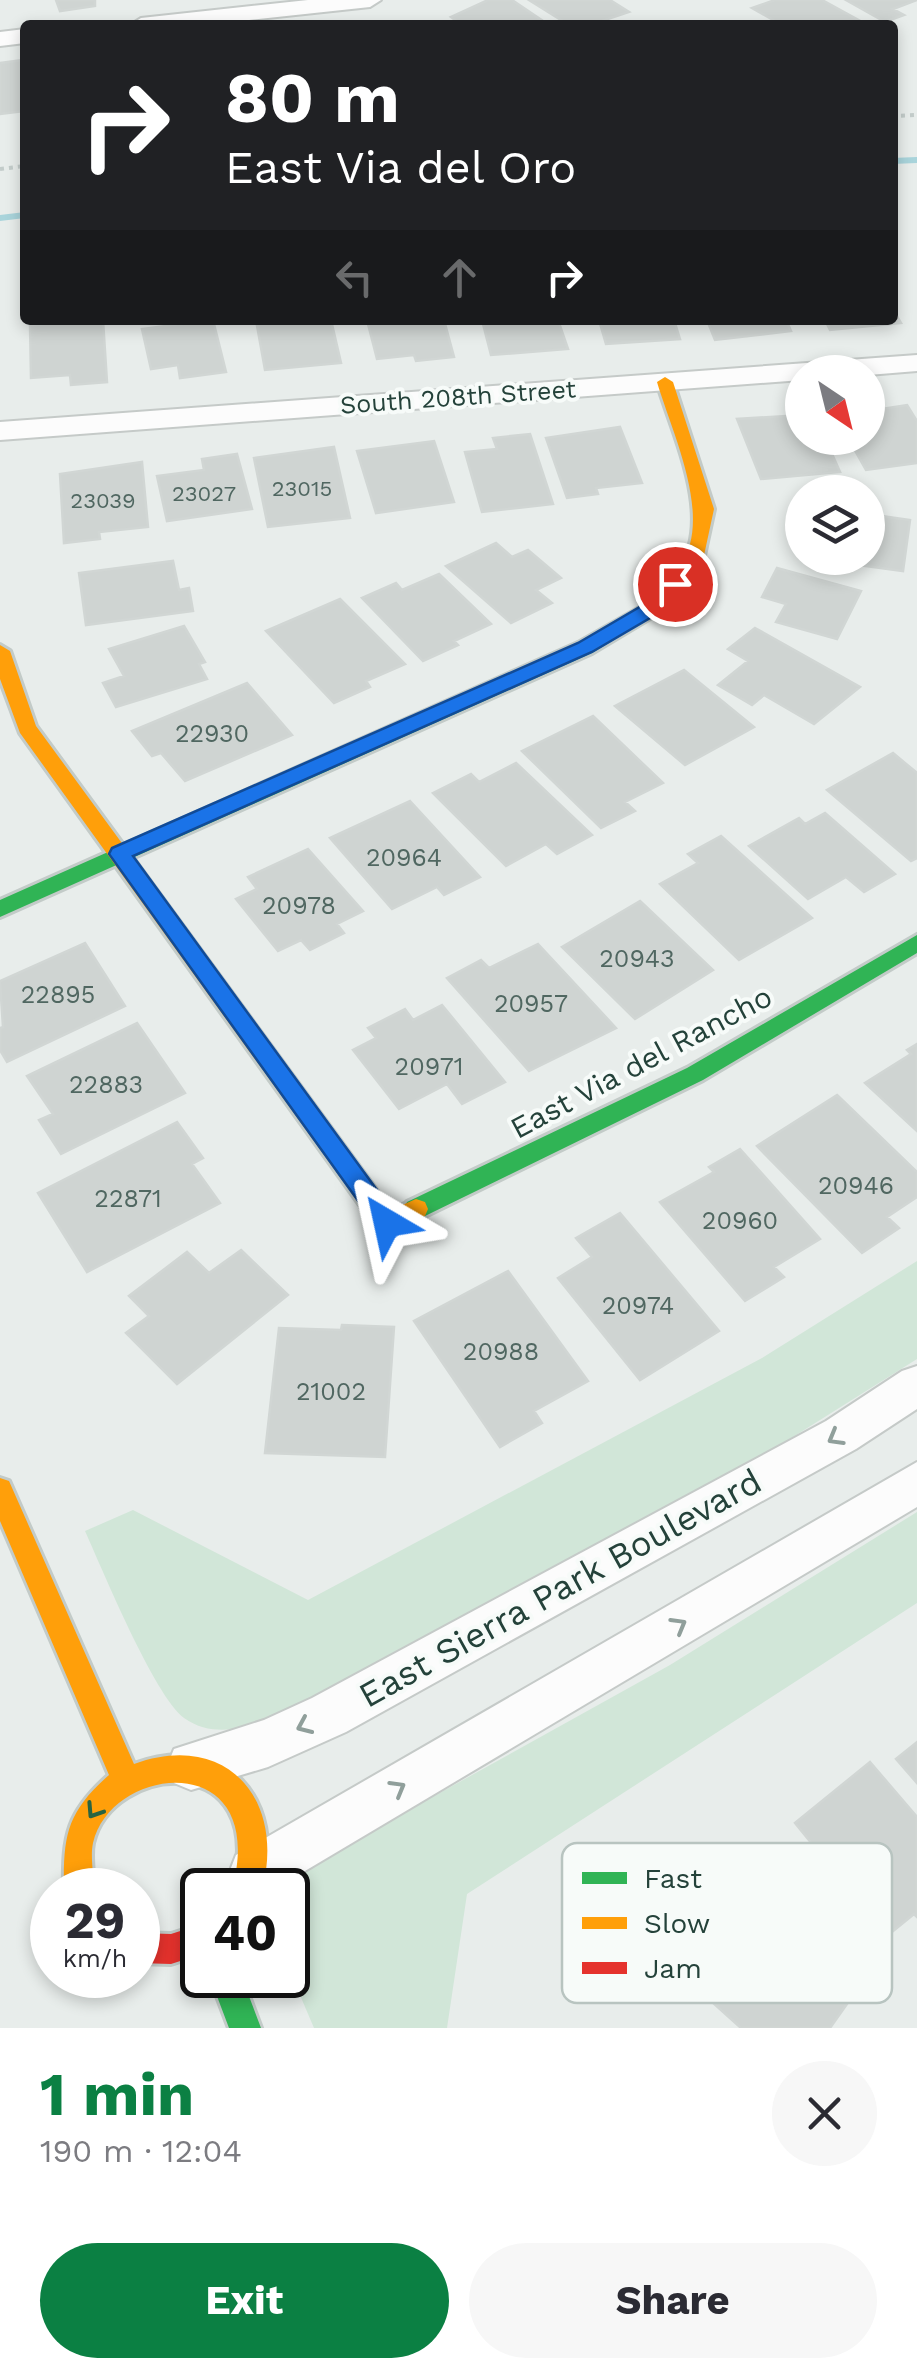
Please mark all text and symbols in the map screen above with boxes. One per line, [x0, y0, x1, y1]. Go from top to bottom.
text: 80 m [225, 57, 400, 139]
icon: right [60, 60, 190, 190]
text: East Via del Oro [225, 141, 576, 194]
icon: left [327, 250, 382, 305]
icon: ahead [432, 250, 487, 305]
icon: right [537, 250, 592, 305]
north arrow [785, 355, 885, 455]
map controls [785, 355, 885, 575]
street label: South 208th Street [339, 374, 577, 420]
button: layers [785, 475, 885, 575]
house number: 23015 [272, 476, 332, 501]
house number: 23027 [172, 481, 236, 506]
house number: 23039 [70, 488, 136, 513]
pin [633, 542, 718, 627]
icon: arrive [648, 557, 703, 612]
house number: 22930 [175, 719, 249, 748]
house number: 20964 [366, 843, 442, 872]
house number: 20978 [262, 891, 336, 920]
house number: 20943 [599, 944, 675, 973]
street label: East Via del Rancho [504, 978, 778, 1146]
house number: 22895 [21, 980, 95, 1009]
house number: 20957 [494, 989, 568, 1018]
house number: 20971 [395, 1052, 463, 1081]
house number: 22883 [69, 1070, 143, 1099]
position arrow [335, 1171, 439, 1275]
house number: 20946 [818, 1171, 894, 1200]
house number: 22871 [94, 1184, 162, 1213]
house number: 20960 [702, 1206, 778, 1235]
house number: 20974 [602, 1291, 674, 1320]
house number: 20988 [463, 1337, 539, 1366]
house number: 21002 [296, 1377, 366, 1406]
one-way arrow [828, 1425, 846, 1445]
street label: East Sierra Park Boulevard [351, 1460, 769, 1716]
one-way arrow [668, 1617, 686, 1637]
one-way arrow [296, 1714, 314, 1734]
one-way arrow [387, 1781, 405, 1801]
one-way arrow [87, 1801, 106, 1819]
legend [562, 1843, 892, 2003]
text: Fast [644, 1862, 702, 1895]
speed limit sign: 40 [180, 1868, 310, 1998]
text: 29 [65, 1891, 125, 1950]
text: Slow [644, 1907, 710, 1940]
text: km/h [63, 1944, 127, 1973]
text: Jam [644, 1952, 702, 1985]
text: 1 min [40, 2059, 194, 2130]
button: close [772, 2061, 877, 2166]
text: 190 m · 12:04 [40, 2132, 242, 2170]
button: Exit [40, 2243, 449, 2358]
button: Share [469, 2243, 877, 2358]

